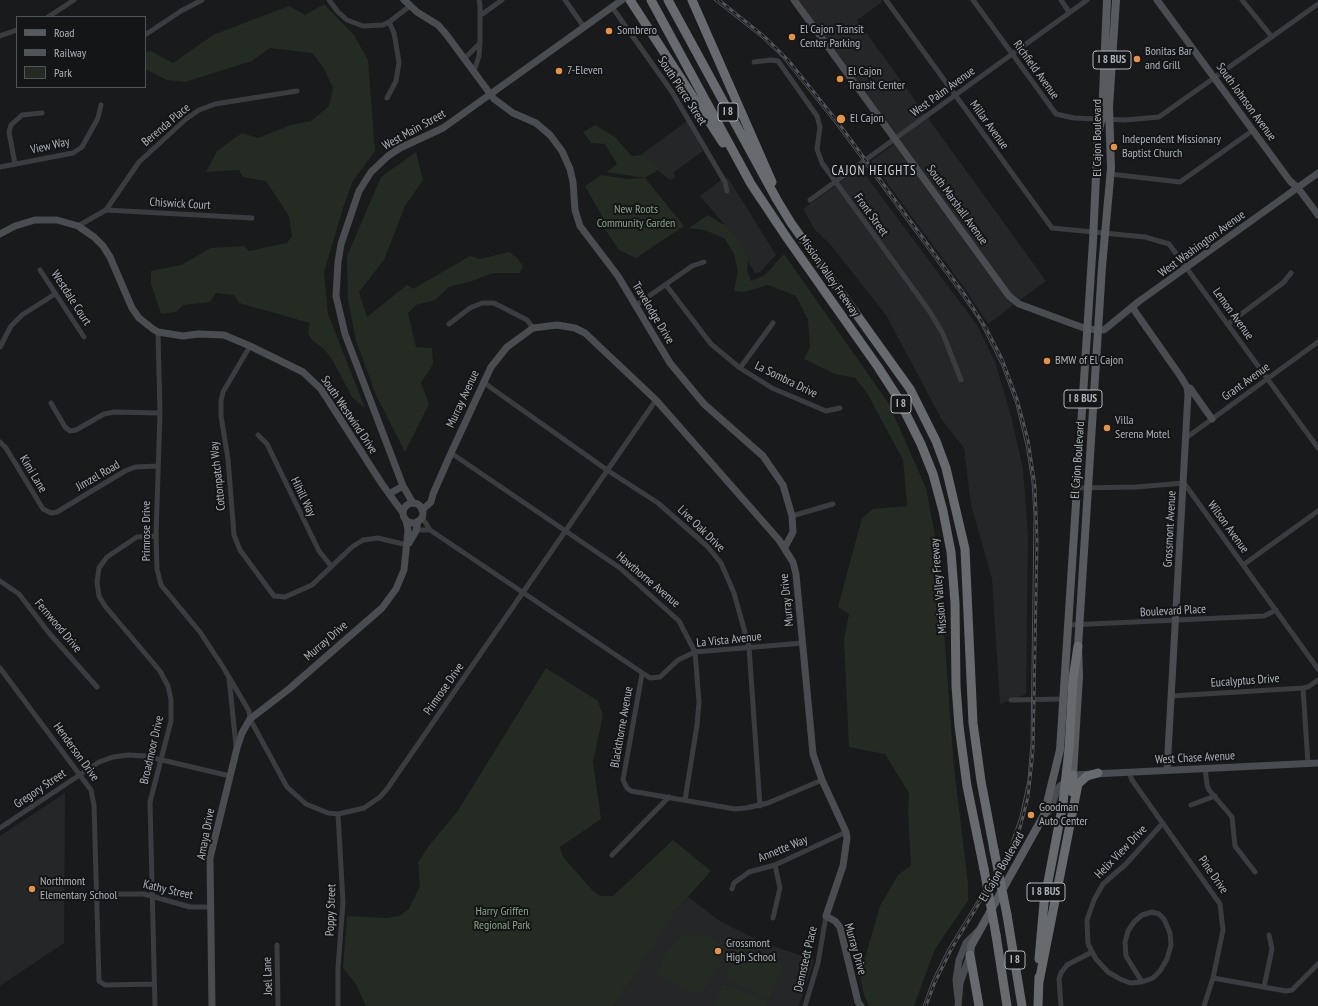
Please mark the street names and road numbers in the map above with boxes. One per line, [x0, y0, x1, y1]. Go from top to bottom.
street label: Richfield Avenue [1010, 38, 1062, 102]
road number: I 8 BUS [1093, 51, 1131, 69]
street label: South Pierce Street [654, 54, 710, 128]
street label: South Johnson Avenue [1213, 60, 1279, 144]
street label: West Palm Avenue [908, 64, 978, 120]
street label: Millar Avenue [966, 98, 1012, 152]
street label: El Cajon Boulevard [1091, 99, 1105, 177]
street label: Berenda Place [139, 101, 193, 149]
road number: I 8 [718, 103, 738, 121]
street label: West Main Street [380, 107, 448, 153]
street label: View Way [29, 135, 71, 157]
street label: South Marshall Avenue [923, 162, 991, 248]
street label: Front Street [851, 191, 891, 239]
street label: Chiswick Court [149, 195, 211, 213]
street label: West Washington Avenue [1156, 208, 1248, 280]
street label: Mission Valley Freeway [796, 233, 862, 319]
street label: Westdale Court [48, 268, 94, 328]
street label: Travelodge Drive [629, 279, 677, 347]
street label: Lemon Avenue [1209, 285, 1257, 343]
street label: La Sombra Drive [752, 359, 820, 401]
street label: Grant Avenue [1219, 360, 1273, 404]
street label: Murray Avenue [443, 368, 483, 430]
street label: South Westwind Drive [318, 373, 380, 457]
road number: I 8 BUS [1064, 390, 1102, 408]
road number: I 8 [891, 395, 911, 413]
street label: El Cajon Boulevard [1068, 421, 1088, 499]
street label: Cottonpatch Way [207, 441, 229, 511]
street label: Kimi Lane [16, 453, 50, 495]
street label: Jimzel Road [74, 458, 122, 494]
street label: Hihill Way [287, 475, 319, 519]
street label: Grossmont Avenue [1161, 490, 1179, 568]
street label: Wilson Avenue [1204, 498, 1252, 556]
street label: Primrose Drive [140, 501, 154, 561]
street label: Live Oak Drive [674, 503, 728, 555]
street label: Mission Valley Freeway [928, 538, 950, 634]
street label: Hawthorne Avenue [613, 549, 683, 611]
street label: Murray Drive [777, 573, 797, 627]
street label: Fernwood Drive [31, 596, 85, 656]
street label: Boulevard Place [1140, 602, 1206, 620]
street label: Murray Drive [301, 618, 351, 664]
street label: La Vista Avenue [696, 629, 762, 651]
street label: Primrose Drive [421, 660, 467, 718]
street label: Eucalyptus Drive [1210, 671, 1280, 691]
street label: Blackthorne Avenue [608, 685, 636, 769]
street label: Broadmoor Drive [137, 714, 167, 786]
street label: Henderson Drive [50, 720, 102, 784]
street label: West Chase Avenue [1155, 749, 1235, 767]
street label: Gregory Street [11, 766, 69, 812]
street label: Amaya Drive [194, 807, 218, 861]
street label: Helix View Drive [1092, 822, 1150, 882]
street label: El Cajon Boulevard [976, 830, 1028, 904]
street label: Annette Way [756, 833, 810, 865]
street label: Pine Drive [1195, 853, 1231, 897]
street label: Kathy Street [142, 877, 194, 903]
road number: I 8 BUS [1027, 883, 1065, 901]
street label: Poppy Street [323, 884, 339, 936]
street label: Murray Drive [841, 921, 869, 977]
street label: Dennstedt Place [791, 925, 821, 993]
road number: I 8 [1005, 951, 1025, 969]
street label: Joel Lane [260, 957, 276, 995]

